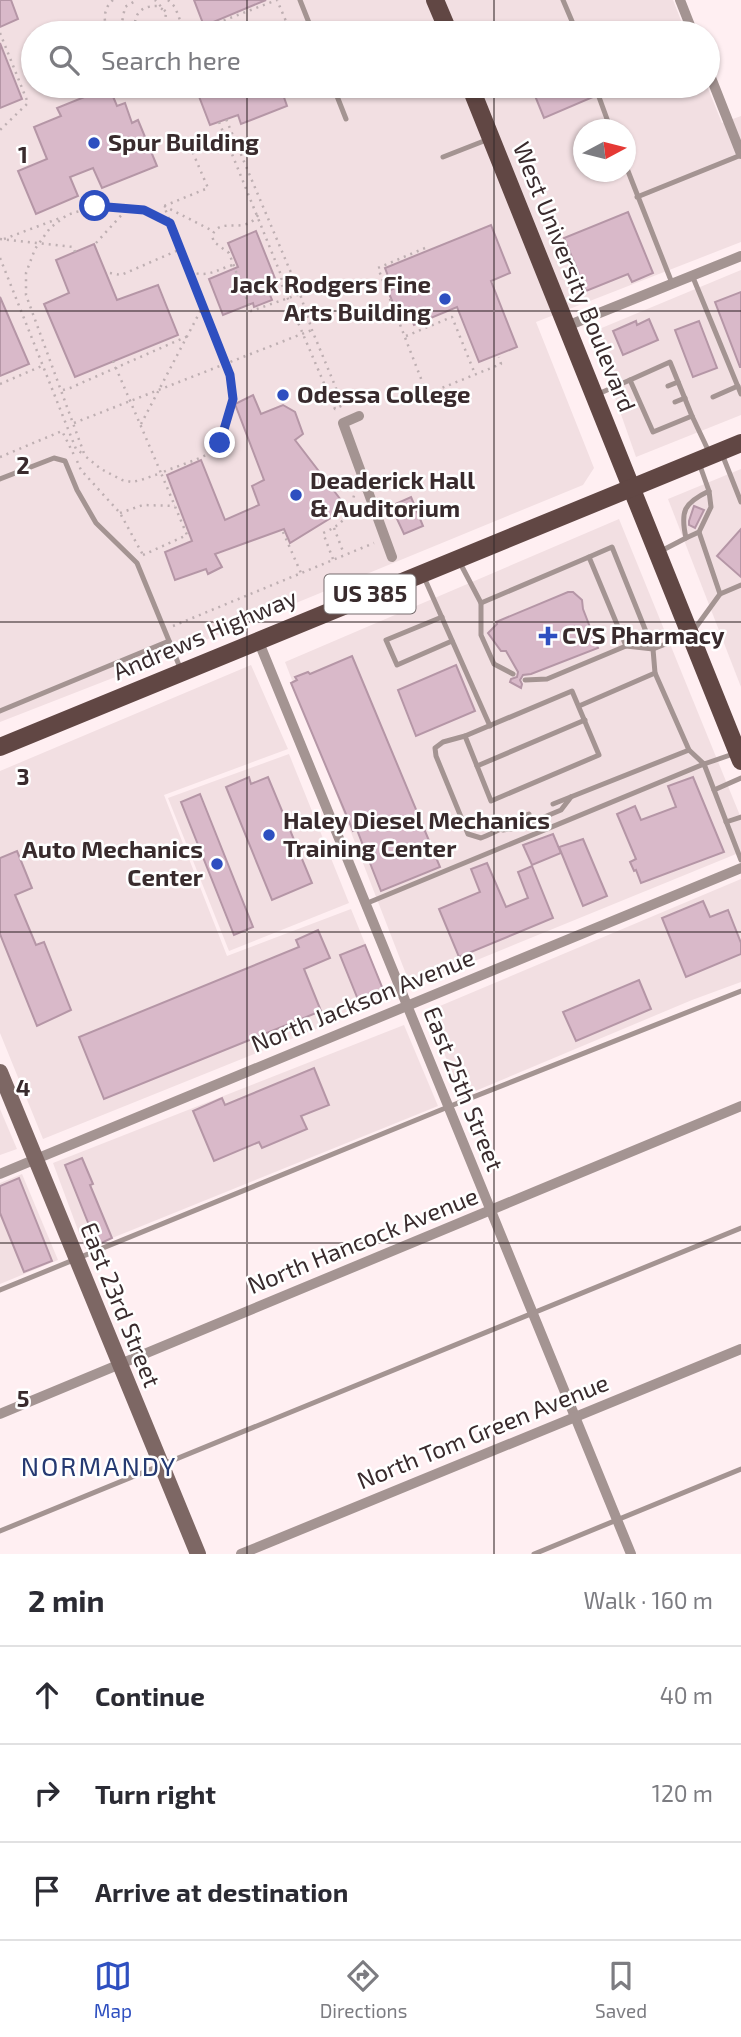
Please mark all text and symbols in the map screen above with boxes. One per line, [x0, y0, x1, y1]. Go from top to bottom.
search box [21, 21, 720, 98]
icon: search [45, 41, 83, 79]
text: Search here [101, 44, 241, 75]
north arrow [573, 119, 636, 182]
place label: Spur Building [108, 127, 259, 156]
marker: Spur Building [86, 135, 102, 151]
street label: West University Boulevard [508, 137, 643, 416]
text: 1 [18, 140, 28, 168]
route start [79, 190, 110, 221]
place label: Jack Rodgers Fine Arts Building [230, 269, 431, 326]
marker: Jack Rodgers Fine Arts Building [437, 291, 453, 307]
place label: Odessa College [297, 379, 471, 408]
marker: Odessa College [275, 387, 291, 403]
route end [204, 427, 235, 458]
text: 2 [16, 451, 30, 479]
place label: Deaderick Hall & Auditorium [310, 465, 475, 522]
marker: Deaderick Hall & Auditorium [288, 487, 304, 503]
road number: US 385 [324, 574, 416, 614]
street label: Andrews Highway [108, 582, 301, 685]
place label: CVS Pharmacy [562, 620, 725, 649]
marker: CVS Pharmacy [540, 628, 556, 644]
text: 3 [16, 762, 30, 790]
place label: Haley Diesel Mechanics Training Center [283, 805, 550, 862]
marker: Haley Diesel Mechanics Training Center [261, 827, 277, 843]
place label: Auto Mechanics Center [22, 834, 204, 891]
marker: Auto Mechanics Center [209, 856, 225, 872]
street label: North Jackson Avenue [246, 942, 478, 1058]
street label: East 25th Street [418, 1002, 511, 1175]
text: 4 [16, 1073, 30, 1101]
street label: North Hancock Avenue [243, 1180, 482, 1299]
street label: East 23rd Street [75, 1218, 168, 1391]
street label: North Tom Green Avenue [352, 1367, 612, 1494]
text: 5 [17, 1384, 29, 1412]
district label: NORMANDY [21, 1450, 177, 1481]
text: 2 min [28, 1582, 105, 1618]
text: Walk · 160 m [583, 1586, 713, 1614]
icon: ahead [28, 1676, 66, 1714]
text: Continue [95, 1680, 205, 1711]
text: 40 m [660, 1681, 713, 1709]
icon: right [28, 1774, 66, 1812]
text: Turn right [95, 1778, 216, 1809]
text: 120 m [652, 1779, 713, 1807]
icon: arrive [28, 1872, 66, 1910]
text: Arrive at destination [95, 1876, 348, 1907]
tab: Map [94, 1957, 132, 2022]
tab: Directions [320, 1957, 407, 2022]
tab: Saved [595, 1957, 647, 2022]

